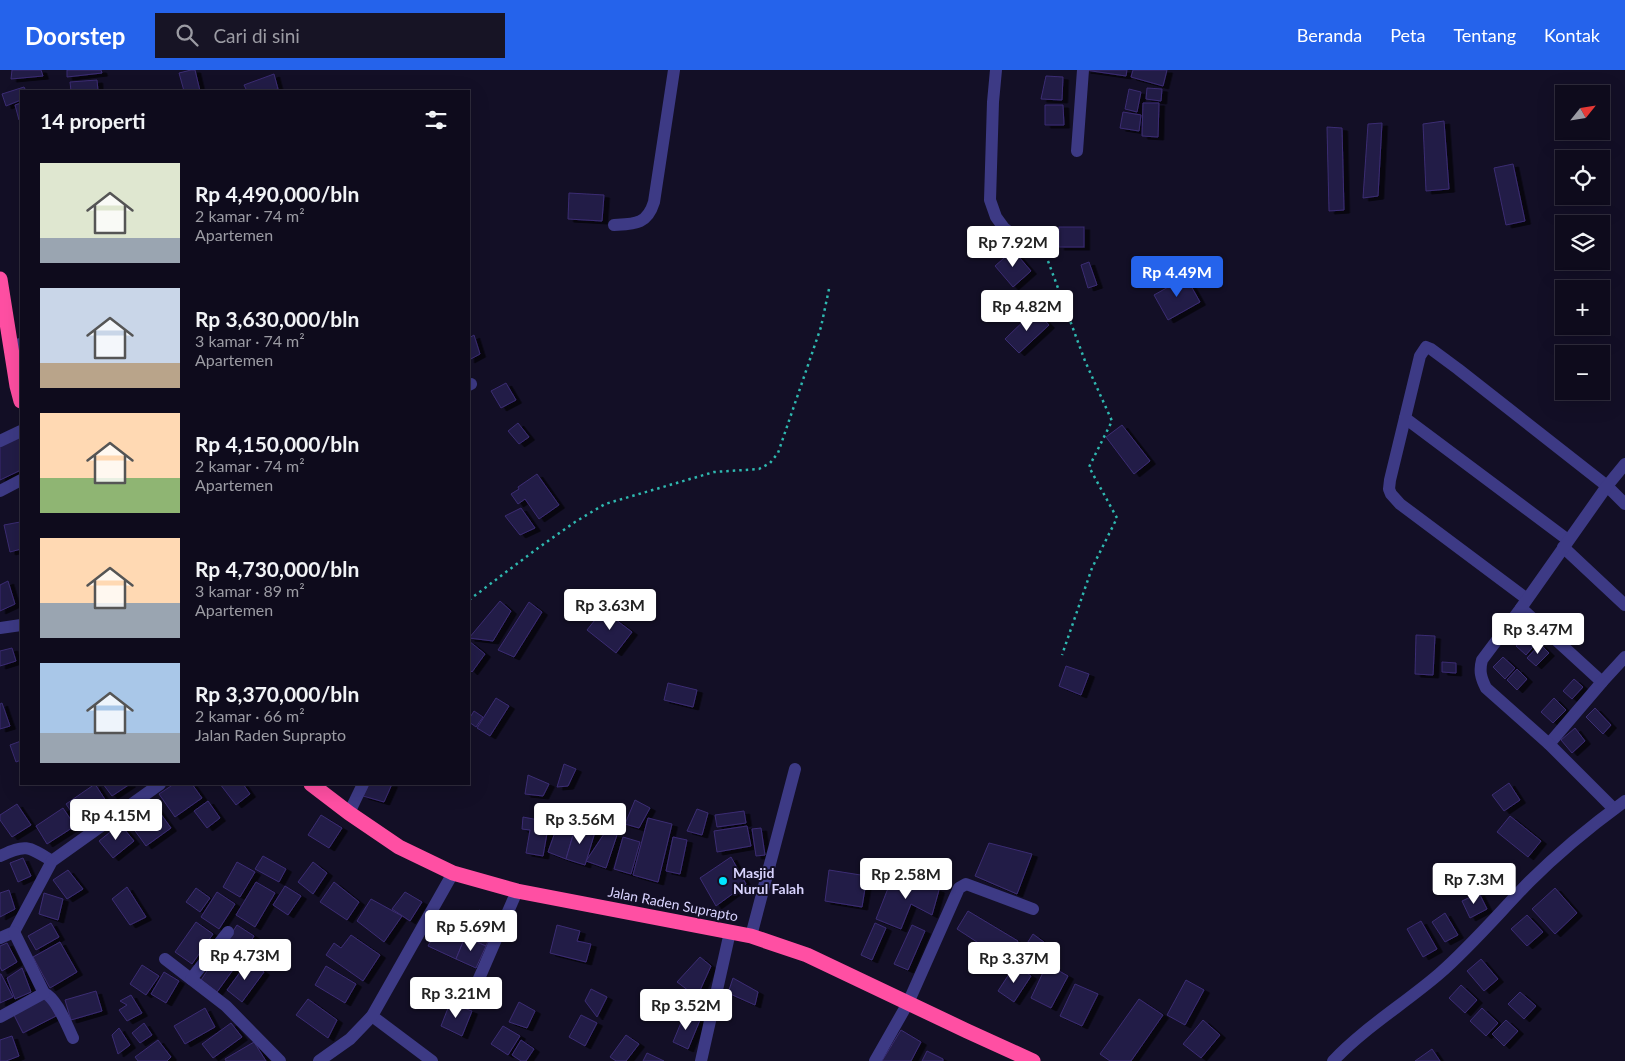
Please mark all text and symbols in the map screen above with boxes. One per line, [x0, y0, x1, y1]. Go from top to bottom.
search box [155, 13, 505, 58]
text: Doorstep [25, 21, 125, 50]
icon: search [173, 21, 201, 49]
text: Cari di sini [213, 24, 300, 47]
text: Beranda [1297, 24, 1362, 46]
text: Peta [1390, 24, 1425, 46]
text: Tentang [1453, 24, 1516, 46]
text: Kontak [1544, 24, 1600, 46]
north arrow [1555, 85, 1610, 140]
map controls [1555, 85, 1610, 400]
icon: filters [422, 106, 450, 134]
text: 14 properti [40, 108, 145, 133]
button: locate [1555, 150, 1610, 205]
text: Rp 4,490,000/bln [195, 181, 359, 206]
icon: home [80, 183, 140, 243]
text: 2 kamar · 74 m² [195, 206, 305, 225]
button: layers [1555, 215, 1610, 270]
text: Apartemen [195, 225, 273, 244]
pin: Rp 7.92M [961, 226, 1065, 268]
text: Rp 7.92M [978, 232, 1048, 251]
pin: Rp 4.49M [1125, 256, 1229, 298]
text: Rp 4.49M [1142, 262, 1212, 281]
button: + [1555, 280, 1610, 335]
pin: Rp 4.82M [975, 290, 1079, 332]
text: Rp 4.82M [992, 296, 1062, 315]
text: Rp 3,630,000/bln [195, 306, 359, 331]
icon: home [80, 308, 140, 368]
text: 3 kamar · 74 m² [195, 331, 305, 350]
button: − [1555, 345, 1610, 400]
text: Apartemen [195, 350, 273, 369]
text: Rp 4,150,000/bln [195, 431, 359, 456]
icon: home [80, 433, 140, 493]
text: 2 kamar · 74 m² [195, 456, 305, 475]
text: Apartemen [195, 475, 273, 494]
text: Rp 4,730,000/bln [195, 556, 359, 581]
icon: home [80, 558, 140, 618]
text: 3 kamar · 89 m² [195, 581, 305, 600]
pin: Rp 3.63M [558, 588, 662, 631]
text: Rp 3.63M [575, 595, 645, 614]
text: Apartemen [195, 600, 273, 619]
pin: Rp 3.47M [1486, 612, 1590, 655]
text: Rp 3.47M [1503, 619, 1573, 638]
text: Rp 3,370,000/bln [195, 681, 359, 706]
icon: home [80, 683, 140, 743]
text: 2 kamar · 66 m² [195, 706, 305, 725]
text: Jalan Raden Suprapto [195, 725, 346, 744]
pin: Rp 4.15M [64, 798, 168, 841]
pin: Rp 3.56M [528, 802, 632, 845]
text: Rp 4.15M [81, 805, 151, 824]
text: Rp 3.56M [545, 809, 615, 828]
pin: Rp 2.58M [854, 858, 958, 900]
pin: Rp 7.3M [1428, 862, 1520, 905]
place label: Masjid Nurul Falah [733, 864, 804, 897]
text: Rp 2.58M [871, 864, 941, 883]
text: Rp 7.3M [1444, 869, 1504, 888]
marker: Masjid Nurul Falah [717, 875, 729, 887]
street label: Jalan Raden Suprapto [607, 883, 740, 924]
pin: Rp 5.69M [419, 910, 523, 952]
text: Rp 5.69M [436, 916, 506, 935]
pin: Rp 4.73M [193, 938, 297, 981]
pin: Rp 3.37M [962, 942, 1066, 984]
text: Rp 4.73M [210, 945, 280, 964]
text: Rp 3.37M [979, 948, 1049, 967]
pin: Rp 3.21M [404, 976, 508, 1019]
text: Rp 3.21M [421, 983, 491, 1002]
pin: Rp 3.52M [634, 988, 738, 1031]
text: Rp 3.52M [651, 995, 721, 1014]

